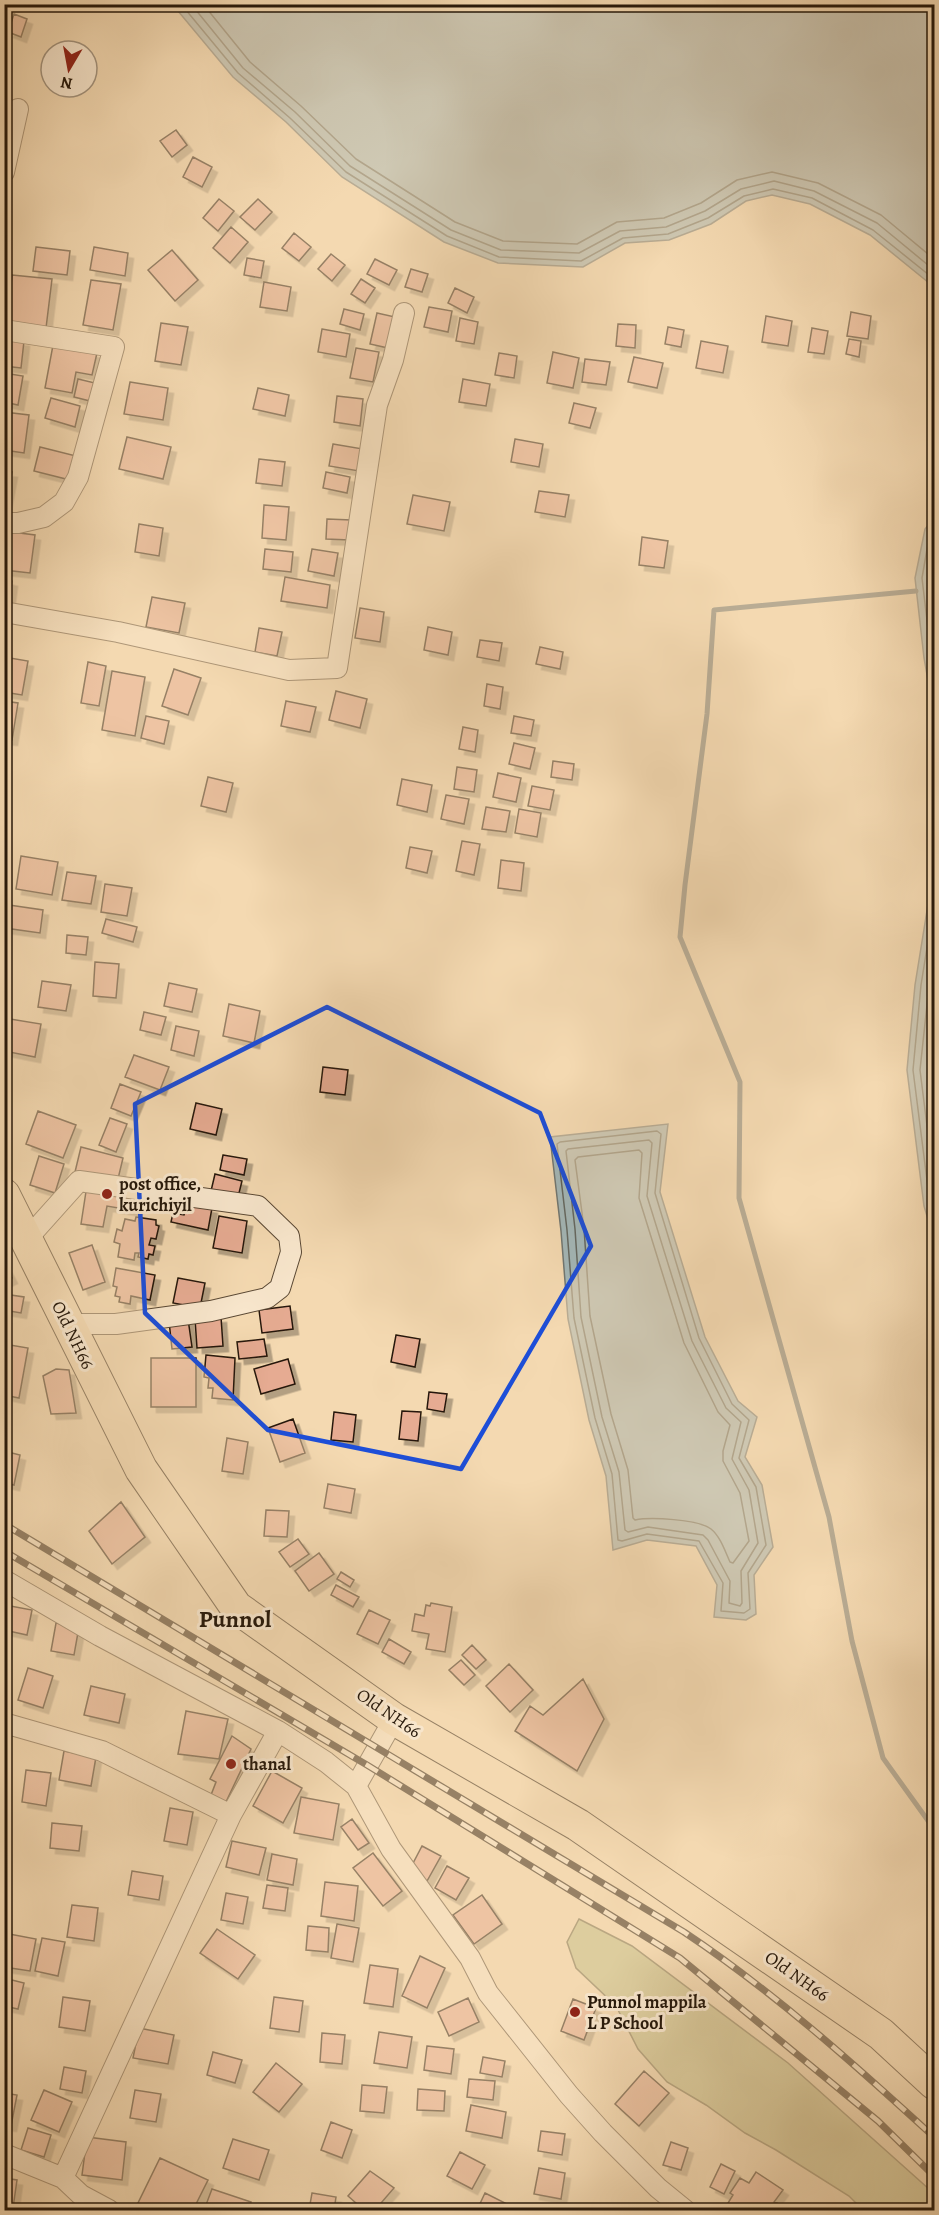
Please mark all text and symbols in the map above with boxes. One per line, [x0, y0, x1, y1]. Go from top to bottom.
north arrow [39, 39, 99, 99]
text: N [59, 71, 74, 95]
place label: post office, kurichiyil [119, 1172, 201, 1217]
marker: post office, kurichiyil [100, 1187, 114, 1201]
street label: Old NH66 [46, 1297, 100, 1373]
district label: Punnol [199, 1603, 272, 1635]
street label: Old NH66 [352, 1683, 426, 1743]
place label: thanal [243, 1752, 291, 1776]
marker: thanal [224, 1757, 238, 1771]
street label: Old NH66 [760, 1945, 834, 2007]
place label: Punnol mappila L P School [587, 1990, 707, 2035]
marker: Punnol mappila L P School [568, 2005, 582, 2019]

